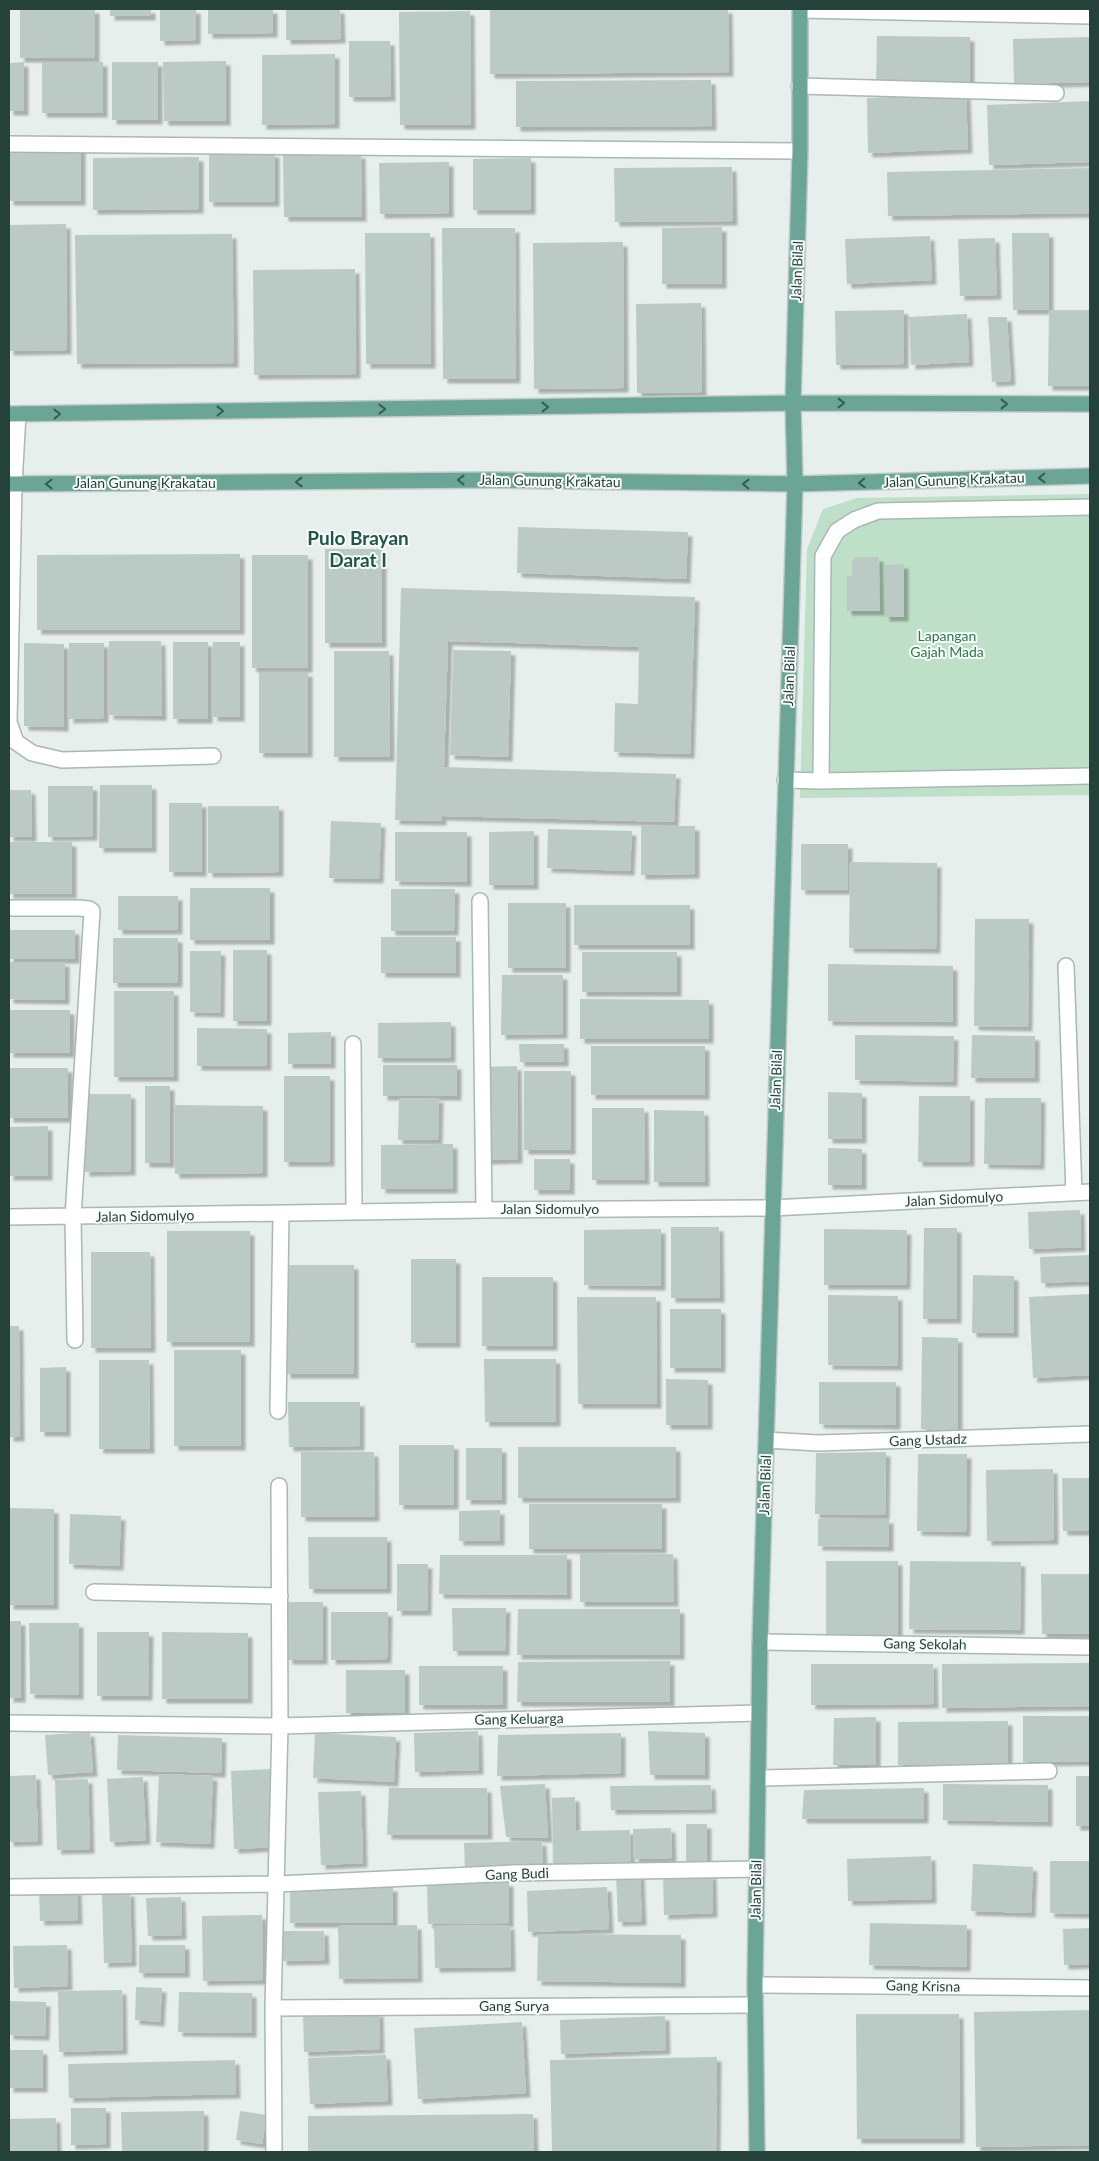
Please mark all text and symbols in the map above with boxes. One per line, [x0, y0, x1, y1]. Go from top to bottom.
street label: Jalan Bilal [787, 241, 806, 301]
one-way arrow [838, 398, 846, 408]
one-way arrow [1000, 399, 1008, 409]
one-way arrow [542, 402, 549, 412]
one-way arrow [379, 404, 387, 414]
one-way arrow [216, 406, 224, 416]
one-way arrow [54, 408, 62, 419]
street label: Jalan Gunung Krakatau [883, 469, 1025, 490]
street label: Jalan Gunung Krakatau [479, 471, 621, 490]
one-way arrow [1037, 472, 1045, 483]
street label: Jalan Gunung Krakatau [74, 474, 216, 491]
one-way arrow [457, 475, 465, 486]
one-way arrow [295, 477, 302, 487]
one-way arrow [857, 477, 865, 488]
one-way arrow [45, 479, 52, 489]
one-way arrow [742, 479, 750, 489]
district label: Pulo Brayan Darat I [307, 526, 409, 571]
park label: Lapangan Gajah Mada [910, 627, 984, 660]
street label: Jalan Bilal [779, 646, 798, 706]
street label: Jalan Bilal [766, 1050, 785, 1110]
street label: Jalan Sidomulyo [904, 1187, 1004, 1210]
street label: Jalan Sidomulyo [501, 1200, 599, 1217]
street label: Jalan Sidomulyo [96, 1206, 194, 1225]
street label: Gang Ustadz [889, 1430, 967, 1449]
street label: Jalan Bilal [755, 1455, 774, 1515]
street label: Gang Sekolah [883, 1634, 967, 1653]
street label: Gang Keluarga [474, 1709, 564, 1728]
street label: Jalan Bilal [746, 1860, 765, 1920]
street label: Gang Budi [485, 1864, 549, 1883]
street label: Gang Krisna [886, 1976, 960, 1995]
street label: Gang Surya [479, 1997, 549, 2014]

